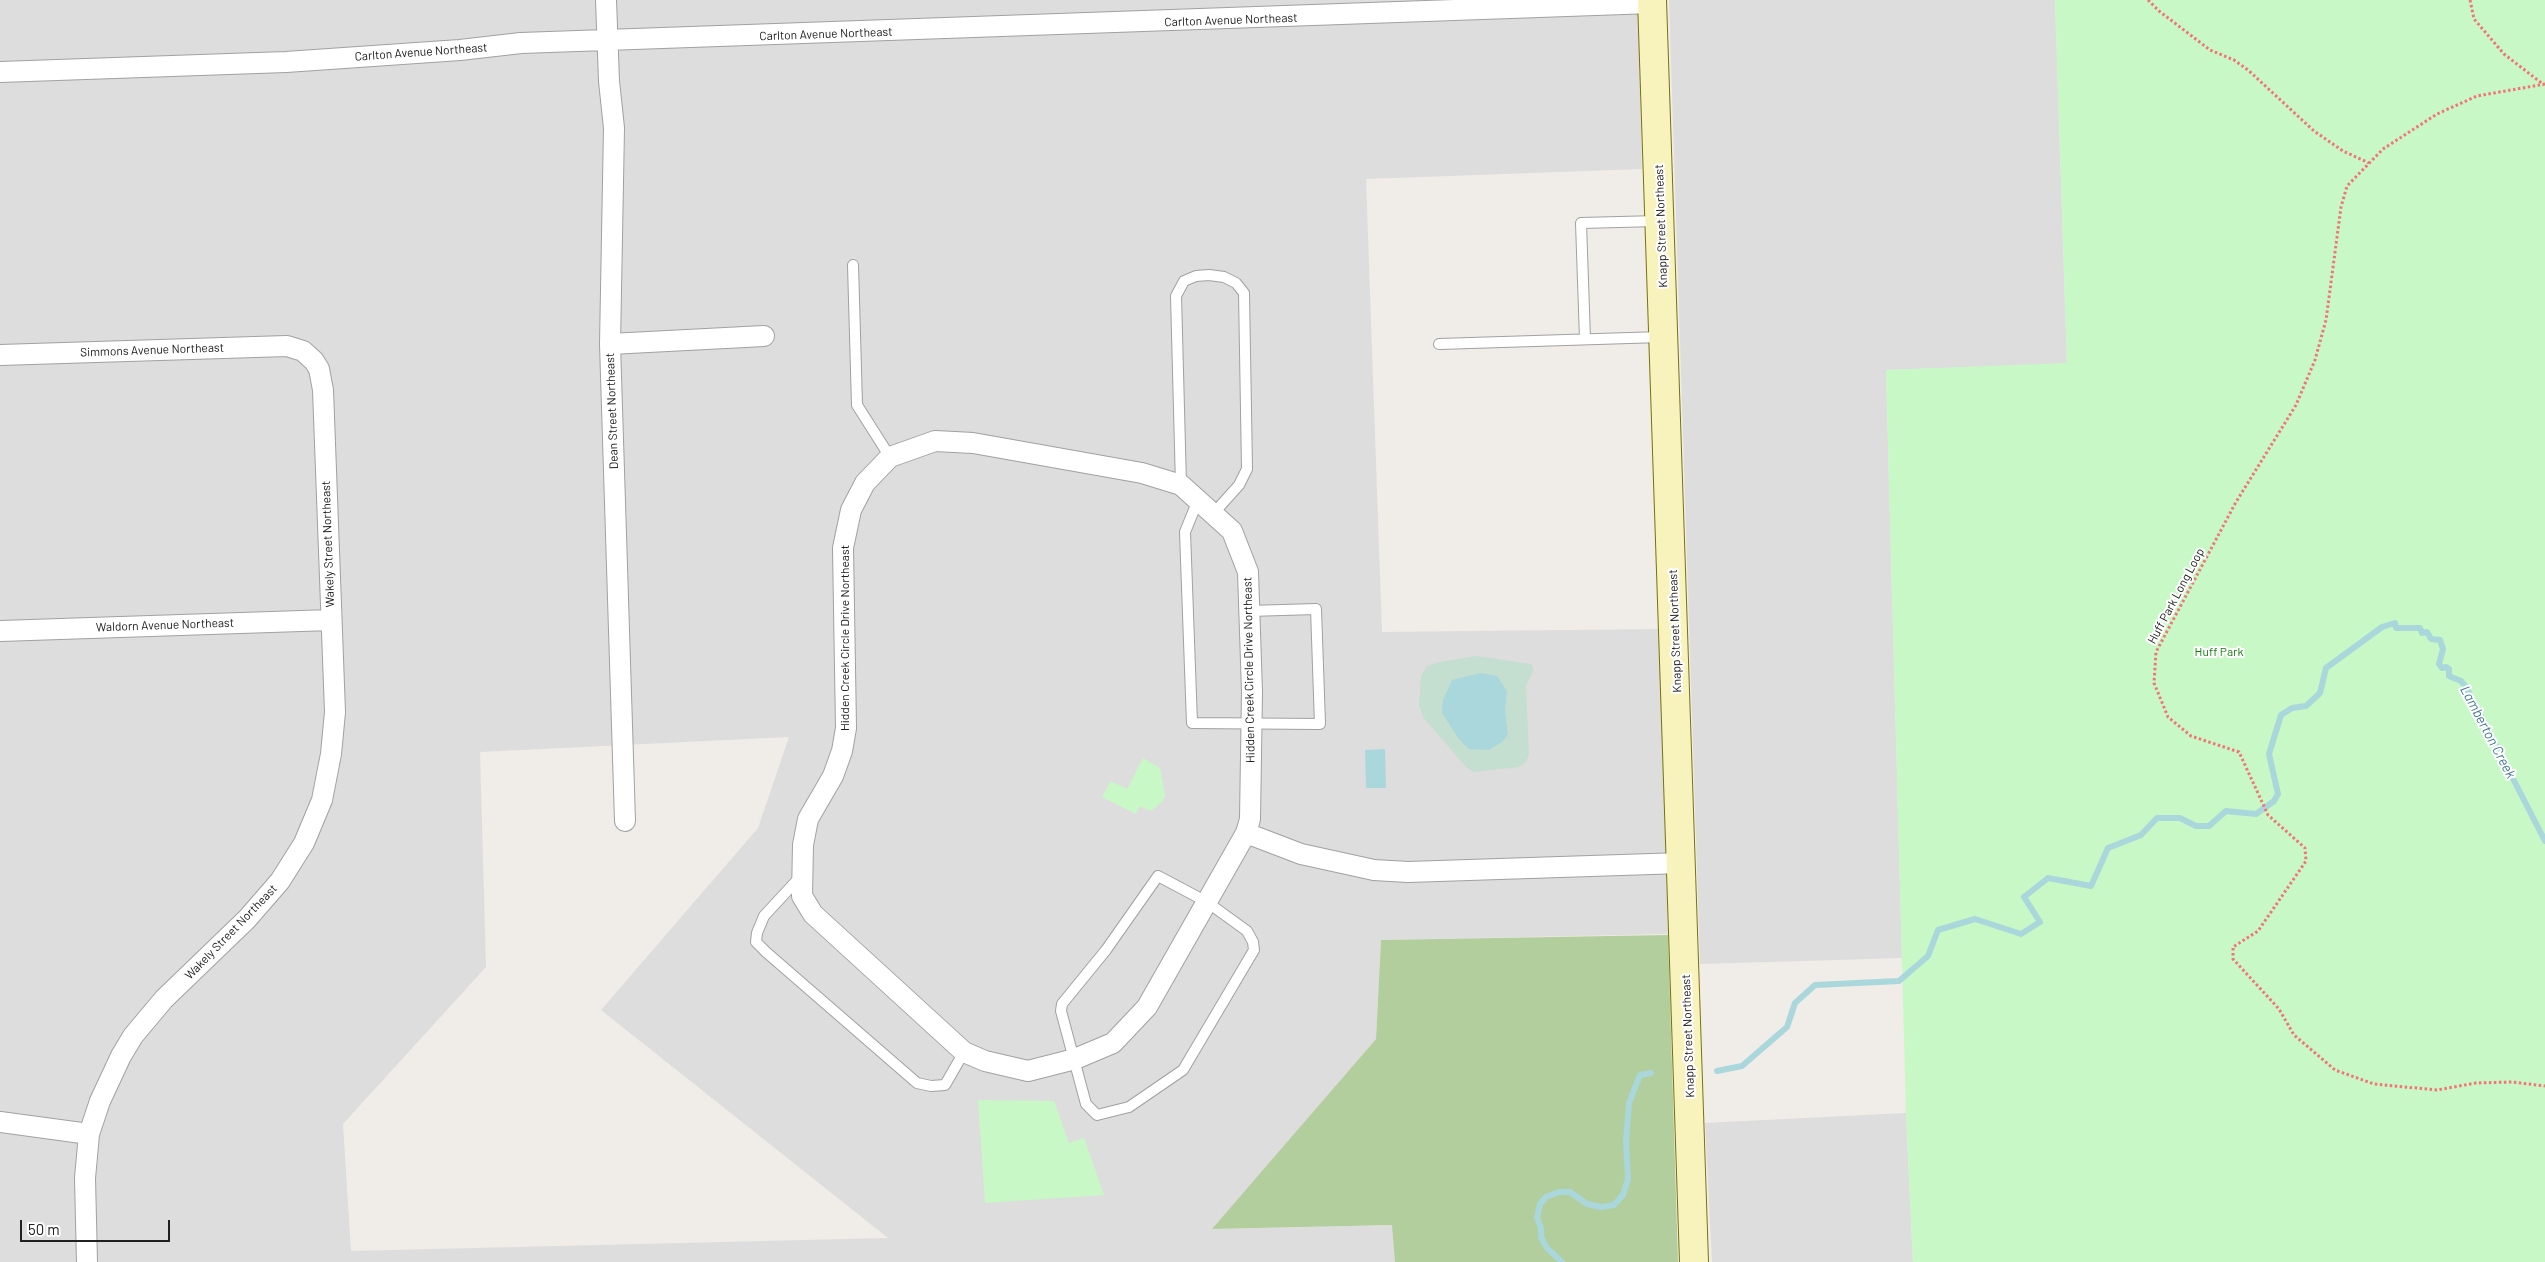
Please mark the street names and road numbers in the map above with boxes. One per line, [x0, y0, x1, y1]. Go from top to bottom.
street label: Carlton Avenue Northeast [1164, 10, 1298, 30]
street label: Carlton Avenue Northeast [759, 24, 893, 44]
street label: Carlton Avenue Northeast [354, 40, 488, 64]
street label: Knapp Street Northeast [1652, 164, 1670, 288]
street label: Simmons Avenue Northeast [80, 340, 224, 360]
street label: Dean Street Northeast [603, 353, 621, 469]
street label: Wakely Street Northeast [319, 480, 337, 608]
street label: Hidden Creek Circle Drive Northeast [838, 545, 852, 731]
street label: Huff Park Long Loop [2145, 546, 2207, 646]
street label: Knapp Street Northeast [1666, 569, 1684, 693]
street label: Hidden Creek Circle Drive Northeast [1240, 577, 1258, 763]
street label: Waldorn Avenue Northeast [96, 615, 234, 635]
street label: Wakely Street Northeast [182, 881, 280, 983]
street label: Knapp Street Northeast [1679, 974, 1697, 1098]

